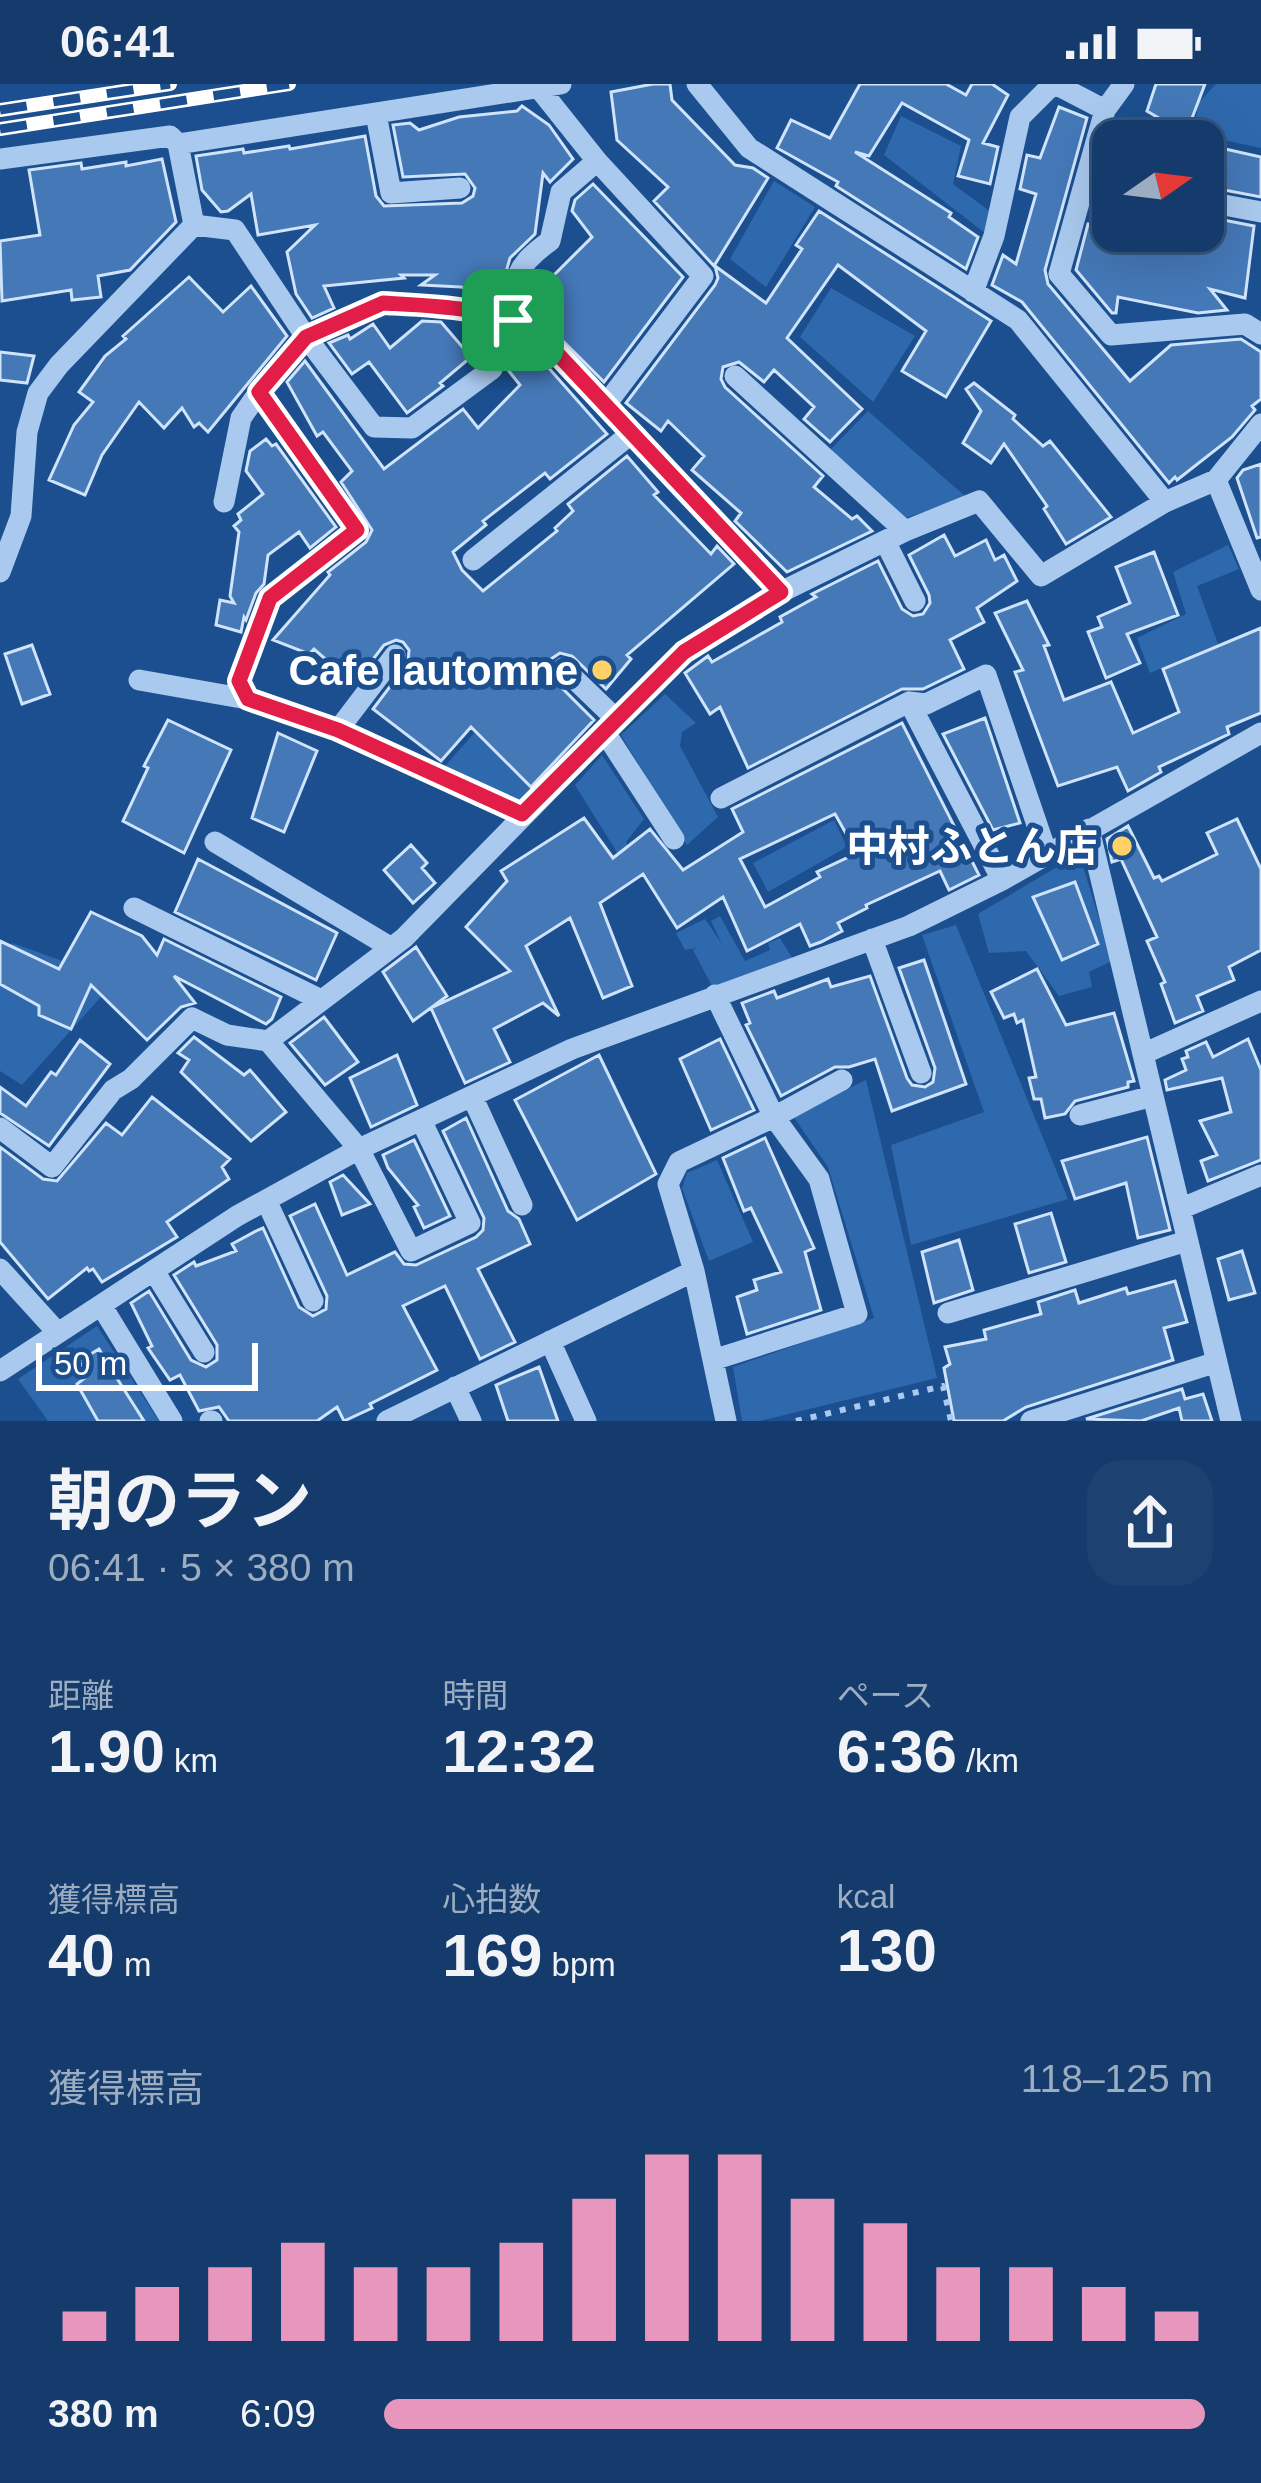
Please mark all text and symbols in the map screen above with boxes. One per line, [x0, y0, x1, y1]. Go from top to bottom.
text: 06:41 [60, 16, 175, 67]
north arrow [1092, 120, 1224, 252]
map controls [1092, 120, 1224, 252]
pin [462, 269, 564, 371]
icon: arrive [480, 287, 546, 353]
place label: Cafe lautomne [289, 647, 578, 694]
marker: Cafe lautomne [589, 657, 615, 683]
place label: 中村ふとん店 [846, 823, 1098, 870]
marker: 中村ふとん店 [1109, 833, 1135, 859]
scale bar [36, 1337, 258, 1390]
text: 50 m [54, 1345, 127, 1382]
button: share [1087, 1460, 1213, 1586]
text: 朝のラン [48, 1464, 312, 1538]
text: 06:41 · 5 × 380 m [48, 1546, 355, 1589]
text: 距離 [48, 1677, 114, 1714]
text: 時間 [442, 1677, 508, 1714]
text: ペース [837, 1677, 934, 1714]
text: 1.90 [48, 1718, 165, 1785]
text: 12:32 [442, 1718, 596, 1785]
text: 6:36 [837, 1718, 957, 1785]
text: km [165, 1742, 218, 1779]
text: /km [957, 1742, 1019, 1779]
text: kcal [837, 1878, 895, 1915]
text: 獲得標高 [48, 1881, 180, 1918]
text: 心拍数 [442, 1881, 541, 1918]
text: 130 [837, 1917, 937, 1984]
text: 40 [48, 1922, 115, 1989]
text: 169 [442, 1922, 542, 1989]
text: m [115, 1946, 151, 1983]
text: bpm [542, 1946, 616, 1983]
text: 118–125 m [1021, 2057, 1213, 2100]
text: 獲得標高 [48, 2067, 204, 2110]
text: 380 m [48, 2392, 159, 2435]
text: 6:09 [240, 2392, 316, 2435]

